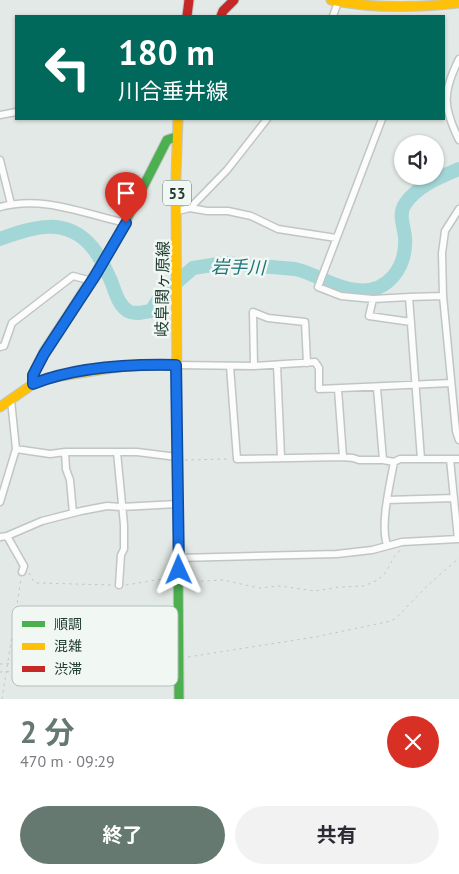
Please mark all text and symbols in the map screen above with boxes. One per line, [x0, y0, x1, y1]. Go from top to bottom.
text: 180 m [118, 29, 215, 75]
icon: left [35, 35, 100, 100]
text: 川合垂井線 [118, 77, 228, 105]
map controls [394, 135, 444, 185]
button: sound [394, 135, 444, 185]
pin [105, 172, 147, 223]
icon: arrive [112, 179, 140, 207]
road number: 53 [163, 180, 191, 206]
street label: 岐阜関ヶ原線 [151, 241, 173, 337]
water label: 岩手川 [211, 255, 267, 279]
position arrow [152, 543, 204, 595]
legend [12, 606, 178, 686]
text: 順調 [54, 615, 82, 633]
text: 混雑 [54, 637, 82, 655]
text: 渋滞 [54, 660, 82, 678]
text: 2 分 [20, 712, 75, 751]
button: close [387, 716, 439, 768]
text: 470 m · 09:29 [20, 751, 115, 771]
button: 終了 [20, 806, 225, 864]
button: 共有 [235, 806, 439, 864]

